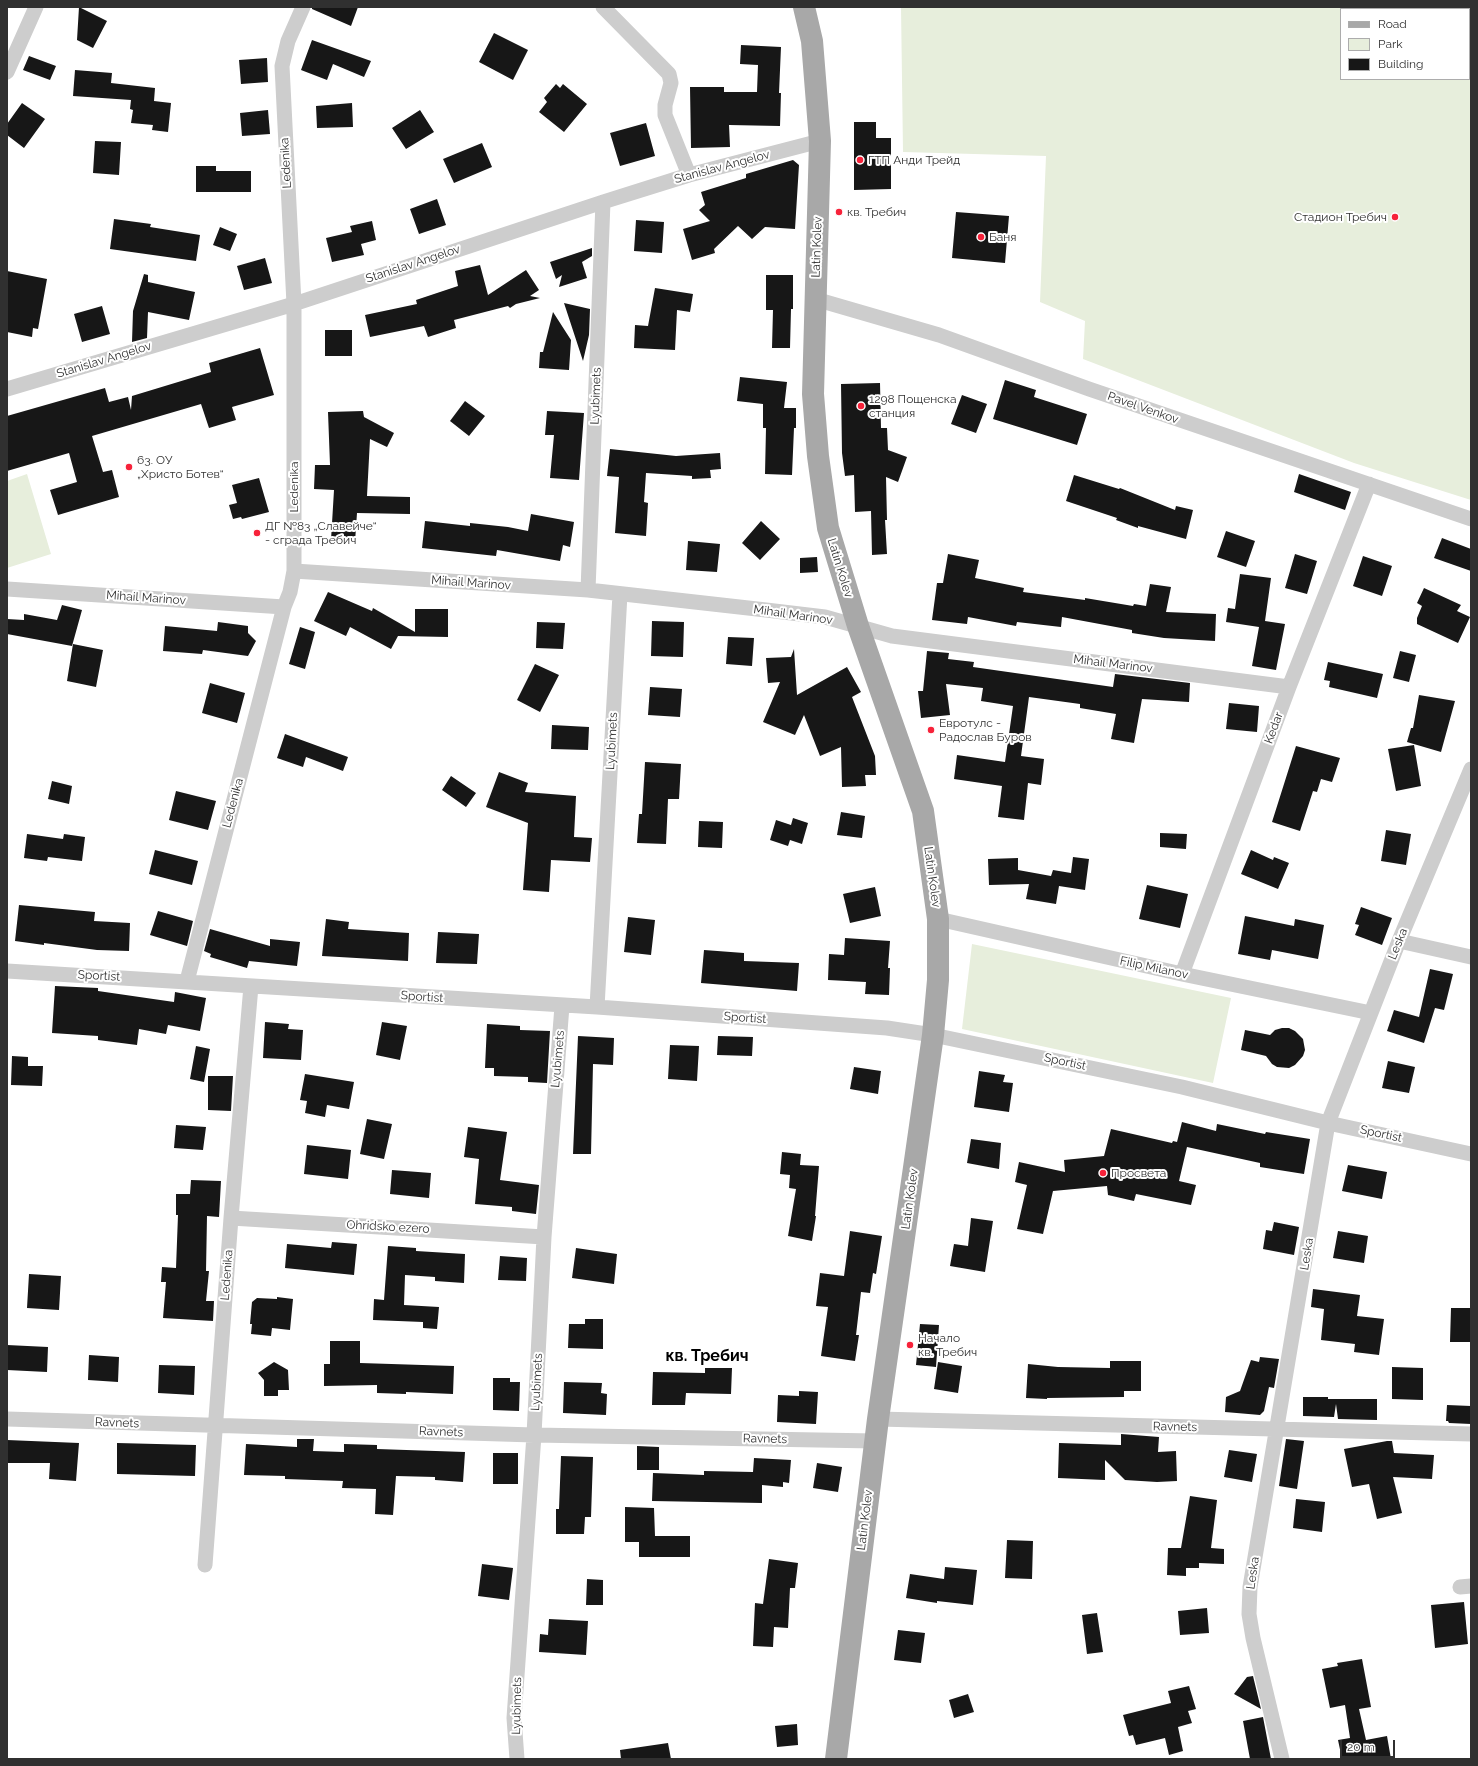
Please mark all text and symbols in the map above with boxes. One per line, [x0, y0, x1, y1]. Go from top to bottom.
legend [1340, 8, 1470, 80]
text: Road [1378, 17, 1407, 31]
text: Park [1378, 37, 1403, 51]
text: Building [1378, 57, 1424, 71]
street label: Ledenika [277, 137, 295, 189]
street label: Stanislav Angelov [673, 147, 771, 187]
place label: ГТП Анди Трейд [868, 153, 960, 167]
marker: ГТП Анди Трейд [855, 155, 865, 165]
place label: кв. Требич [847, 205, 906, 219]
marker: кв. Требич [834, 207, 844, 217]
place label: Стадион Требич [1294, 210, 1387, 224]
marker: Стадион Требич [1390, 212, 1400, 222]
street label: Latin Kolev [809, 216, 825, 278]
place label: Баня [989, 230, 1017, 244]
marker: Баня [976, 232, 986, 242]
street label: Stanislav Angelov [364, 242, 462, 286]
street label: Stanislav Angelov [55, 339, 153, 381]
street label: Lyubimets [588, 367, 604, 425]
street label: Pavel Venkov [1106, 389, 1180, 427]
place label: 1298 Пощенска станция [869, 392, 957, 420]
marker: 1298 Пощенска станция [856, 401, 866, 411]
place label: 63. ОУ „Христо Ботев“ [137, 453, 224, 481]
marker: 63. ОУ „Христо Ботев“ [124, 462, 134, 472]
street label: Ledenika [287, 462, 301, 512]
place label: ДГ №83 „Славейче“ - сграда Требич [265, 519, 376, 547]
marker: ДГ №83 „Славейче“ - сграда Требич [252, 528, 262, 538]
street label: Latin Kolev [824, 537, 856, 599]
street label: Mihail Marinov [431, 573, 511, 593]
street label: Mihail Marinov [106, 588, 186, 608]
street label: Mihail Marinov [753, 602, 833, 628]
street label: Mihail Marinov [1073, 652, 1153, 676]
street label: Kedar [1262, 710, 1286, 746]
street label: Lyubimets [603, 712, 621, 770]
place label: Евротулс - Радослав Буров [939, 716, 1032, 744]
marker: Евротулс - Радослав Буров [926, 725, 936, 735]
street label: Ledenika [219, 777, 247, 829]
street label: Latin Kolev [921, 846, 943, 908]
street label: Leska [1385, 926, 1411, 962]
street label: Filip Milanov [1119, 954, 1189, 982]
street label: Sportist [77, 968, 121, 984]
street label: Sportist [400, 988, 444, 1006]
street label: Sportist [723, 1009, 767, 1027]
street label: Lyubimets [548, 1030, 568, 1088]
street label: Sportist [1043, 1051, 1087, 1073]
street label: Sportist [1359, 1123, 1403, 1145]
place label: Просвета [1111, 1166, 1166, 1180]
street label: Latin Kolev [899, 1168, 921, 1230]
marker: Просвета [1098, 1168, 1108, 1178]
street label: Ohridsko ezero [346, 1218, 430, 1236]
street label: Leska [1297, 1237, 1317, 1271]
street label: Ledenika [218, 1249, 236, 1301]
place label: Начало кв. Требич [918, 1331, 977, 1359]
marker: Начало кв. Требич [905, 1340, 915, 1350]
district label: кв. Требич [666, 1346, 748, 1366]
street label: Lyubimets [528, 1353, 546, 1411]
street label: Ravnets [95, 1415, 139, 1431]
street label: Ravnets [1153, 1419, 1197, 1435]
street label: Ravnets [419, 1424, 463, 1440]
street label: Ravnets [743, 1431, 787, 1447]
street label: Latin Kolev [854, 1489, 876, 1551]
street label: Leska [1244, 1556, 1262, 1590]
street label: Lyubimets [509, 1677, 525, 1735]
scale bar [1342, 1732, 1397, 1758]
text: 20 m [1347, 1740, 1375, 1754]

